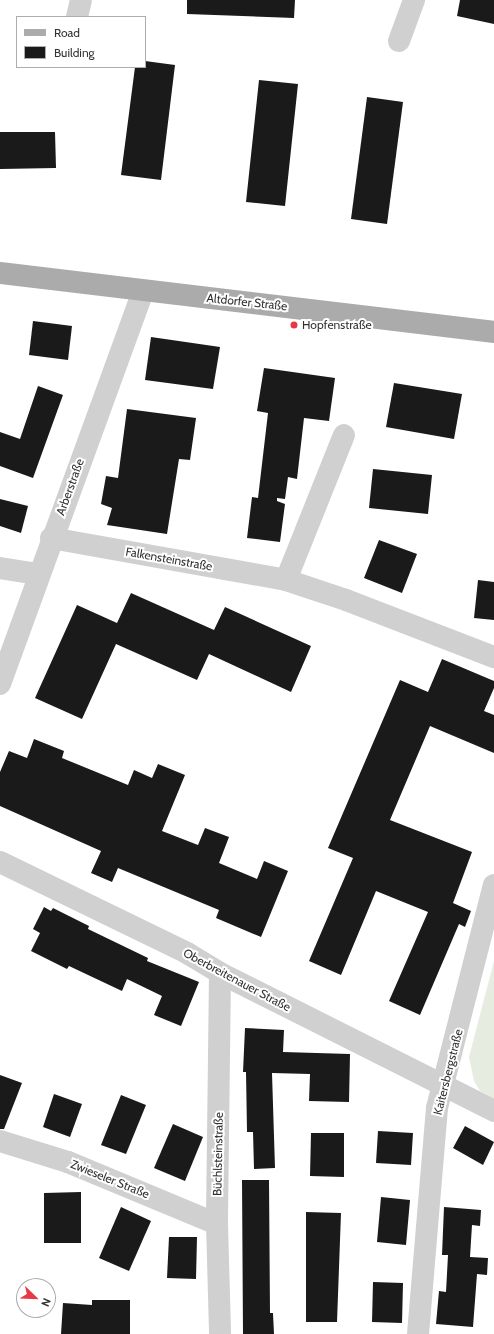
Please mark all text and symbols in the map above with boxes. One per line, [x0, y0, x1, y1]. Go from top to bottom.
legend [16, 16, 146, 68]
text: Road [54, 25, 80, 40]
text: Building [54, 45, 95, 60]
street label: Altdorfer Straße [206, 291, 288, 313]
place label: Hopfenstraße [302, 318, 372, 332]
marker: Hopfenstraße [289, 320, 299, 330]
street label: Arberstraße [53, 457, 87, 517]
street label: Falkensteinstraße [124, 544, 214, 574]
street label: Oberbreitenauer Straße [181, 946, 293, 1014]
street label: Kaitersbergstraße [430, 1028, 466, 1116]
street label: Büchlsteinstraße [210, 1112, 226, 1196]
street label: Zwieseler Straße [69, 1157, 151, 1201]
north arrow [16, 1278, 56, 1318]
text: N [38, 1296, 54, 1309]

